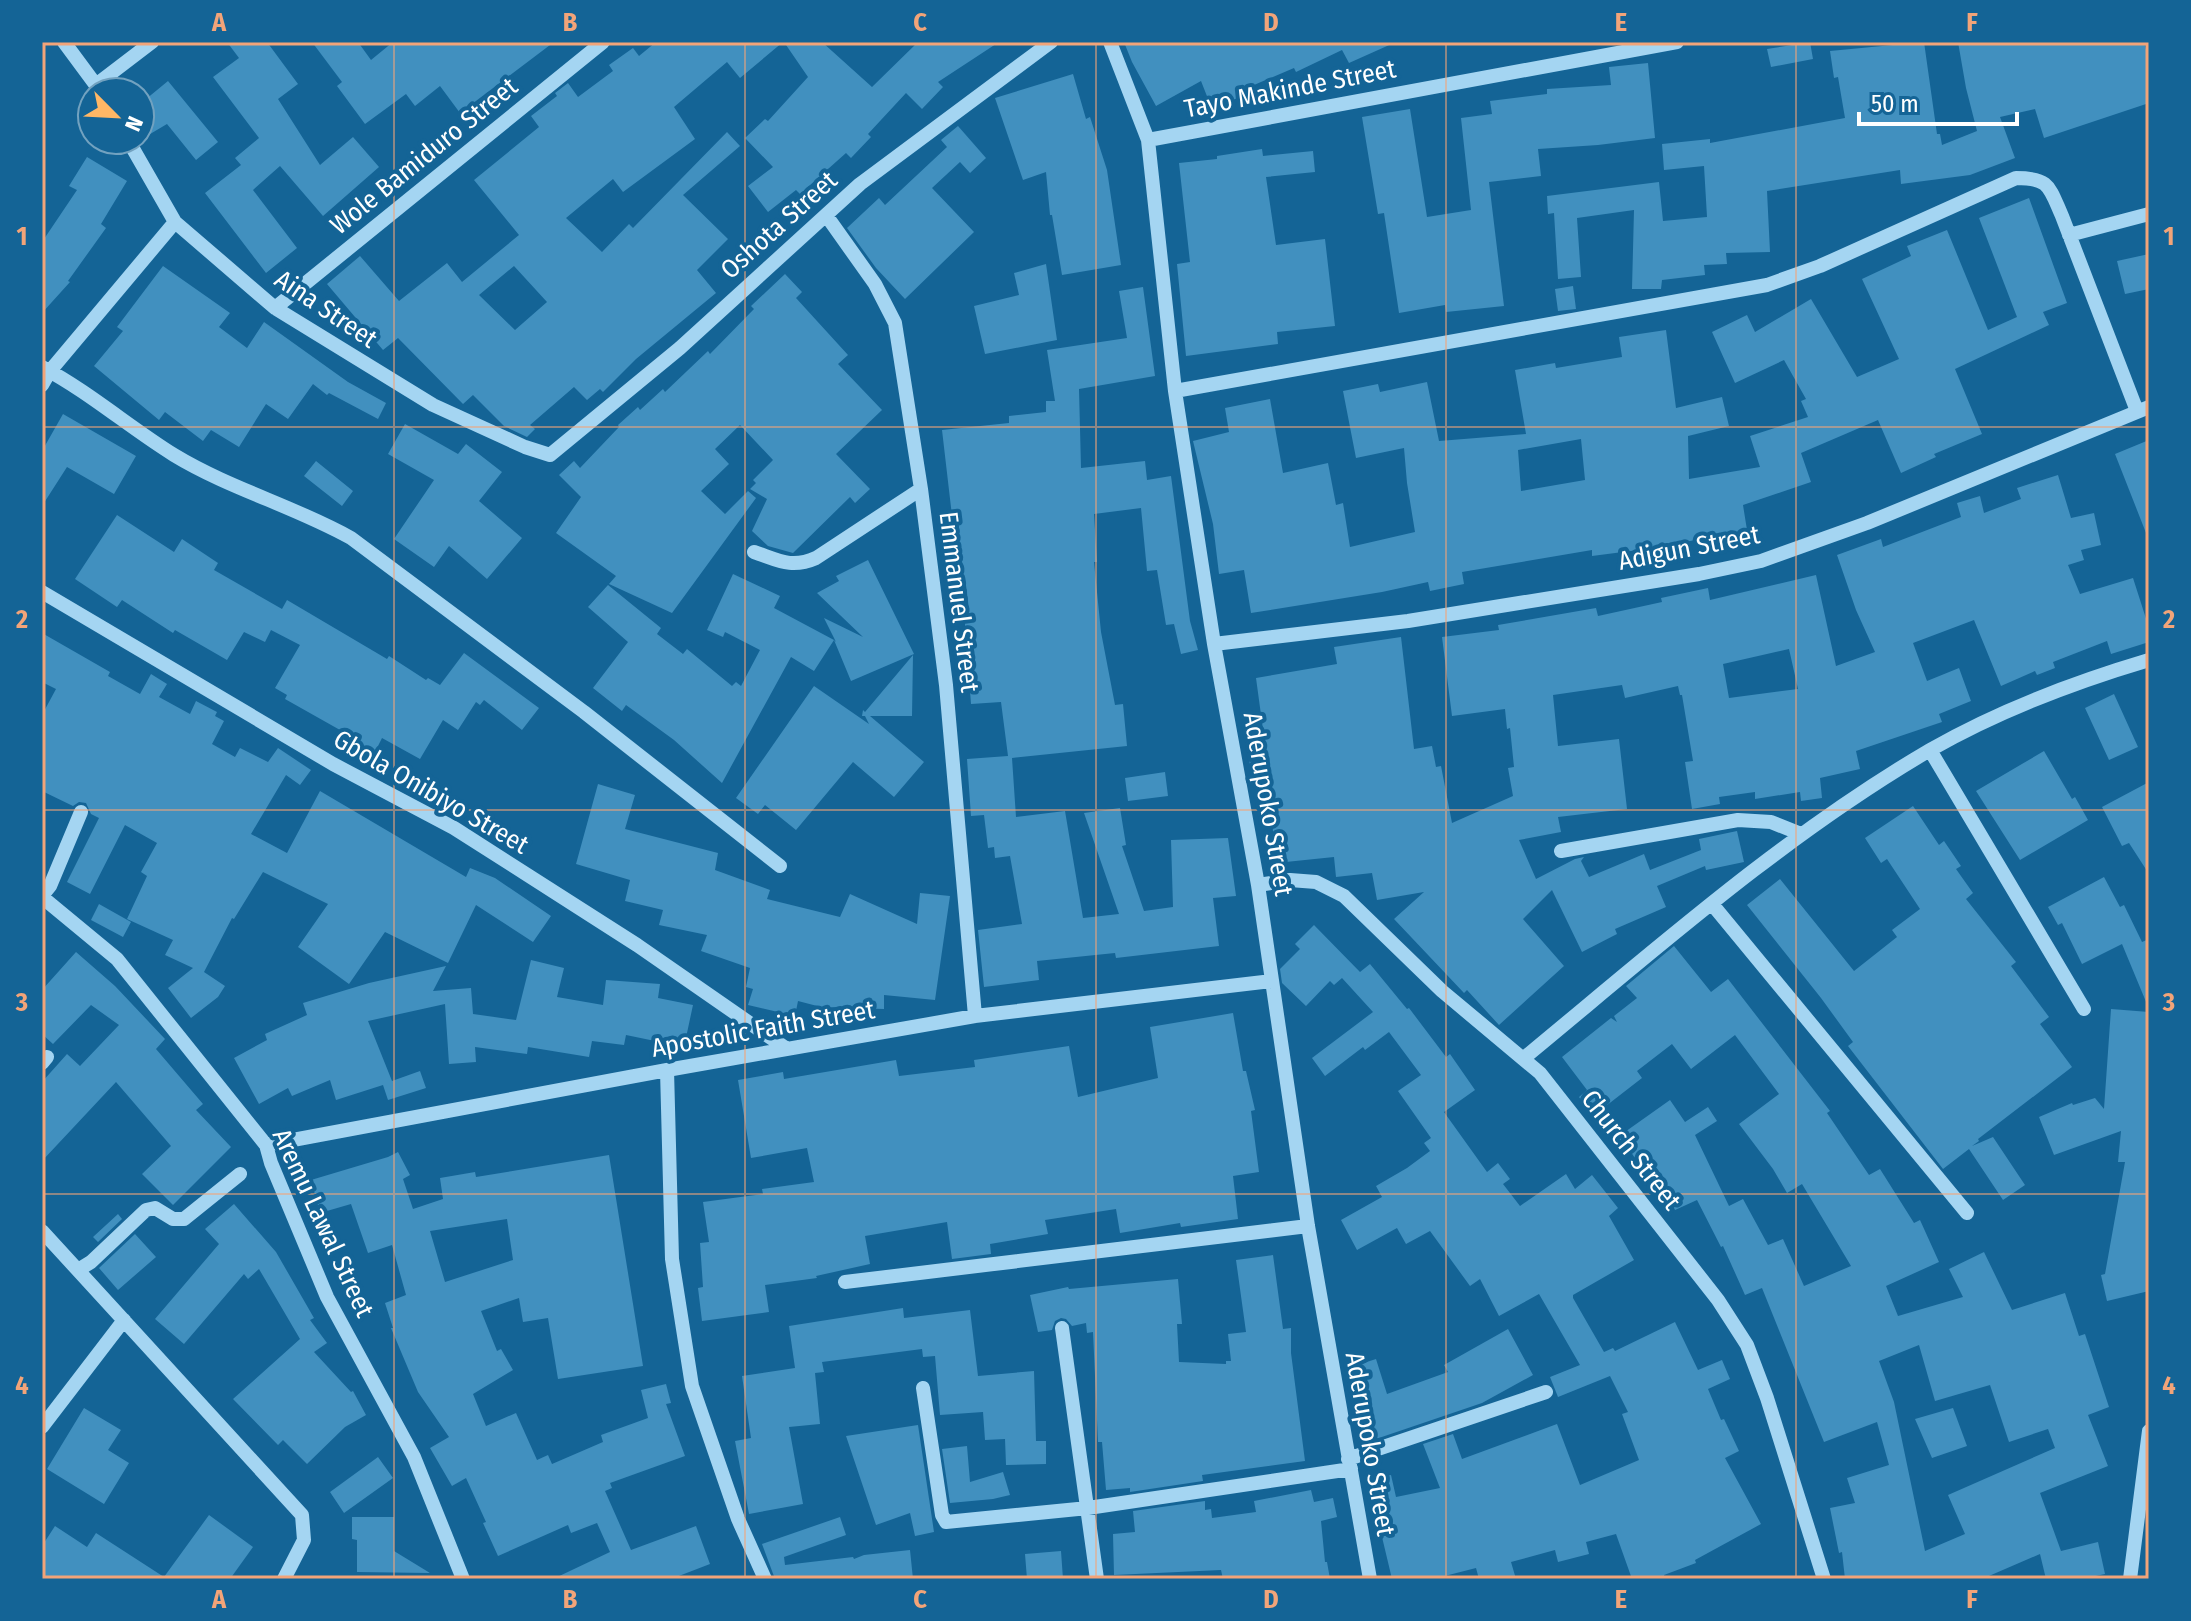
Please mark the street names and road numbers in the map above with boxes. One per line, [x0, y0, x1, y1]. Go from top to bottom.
street label: Tayo Makinde Street [1182, 53, 1399, 125]
street label: Wole Bamiduro Street [324, 71, 524, 241]
street label: Oshota Street [714, 164, 844, 285]
street label: Aina Street [269, 264, 383, 355]
street label: Emmanuel Street [933, 510, 986, 695]
street label: Adigun Street [1616, 519, 1763, 577]
street label: Aderupoko Street [1237, 710, 1300, 899]
street label: Gbola Onibiyo Street [328, 724, 535, 861]
street label: Apostolic Faith Street [649, 994, 878, 1064]
street label: Church Street [1575, 1084, 1688, 1216]
street label: Aremu Lawal Street [266, 1124, 380, 1323]
street label: Aderupoko Street [1339, 1350, 1402, 1539]

